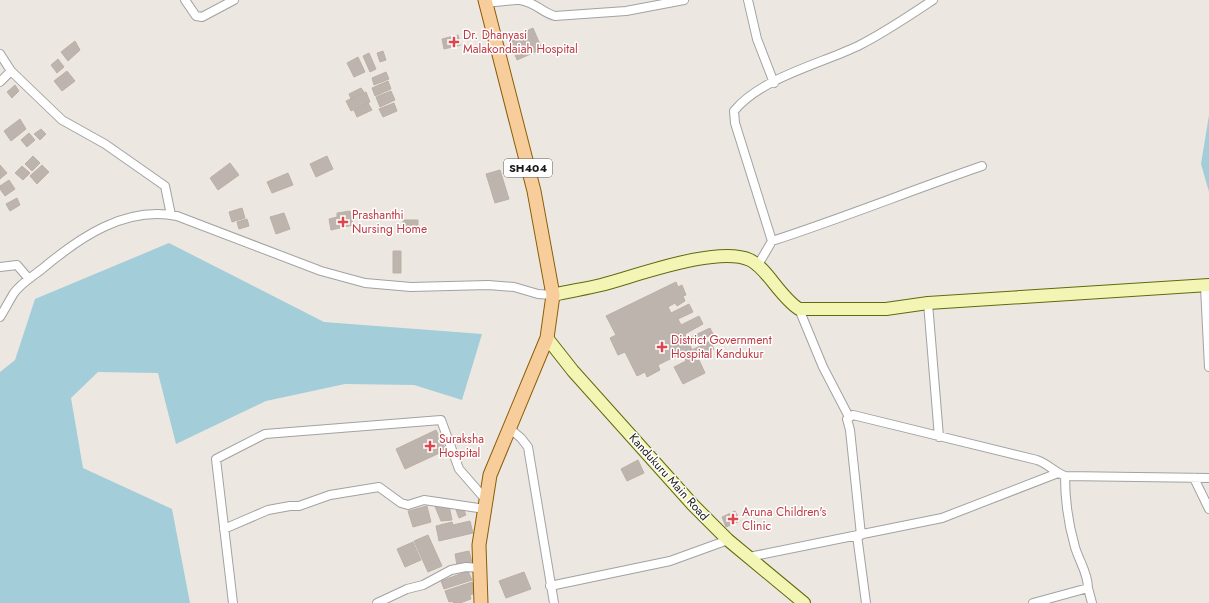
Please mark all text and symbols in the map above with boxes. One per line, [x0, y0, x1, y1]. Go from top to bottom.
place label: Dr. Dhanyasi Malakondaiah Hospital [463, 26, 578, 58]
marker: Dr. Dhanyasi Malakondaiah Hospital [448, 36, 460, 48]
road number: SH404 [504, 159, 552, 177]
place label: Prashanthi Nursing Home [352, 206, 427, 238]
marker: Prashanthi Nursing Home [337, 216, 349, 228]
place label: District Government Hospital Kandukur [671, 331, 772, 363]
marker: District Government Hospital Kandukur [656, 341, 668, 353]
street label: Kandukuru Main Road [625, 429, 713, 525]
place label: Suraksha Hospital [439, 430, 484, 462]
marker: Suraksha Hospital [424, 440, 436, 452]
place label: Aruna Children's Clinic [742, 503, 827, 535]
marker: Aruna Children's Clinic [727, 513, 739, 525]

